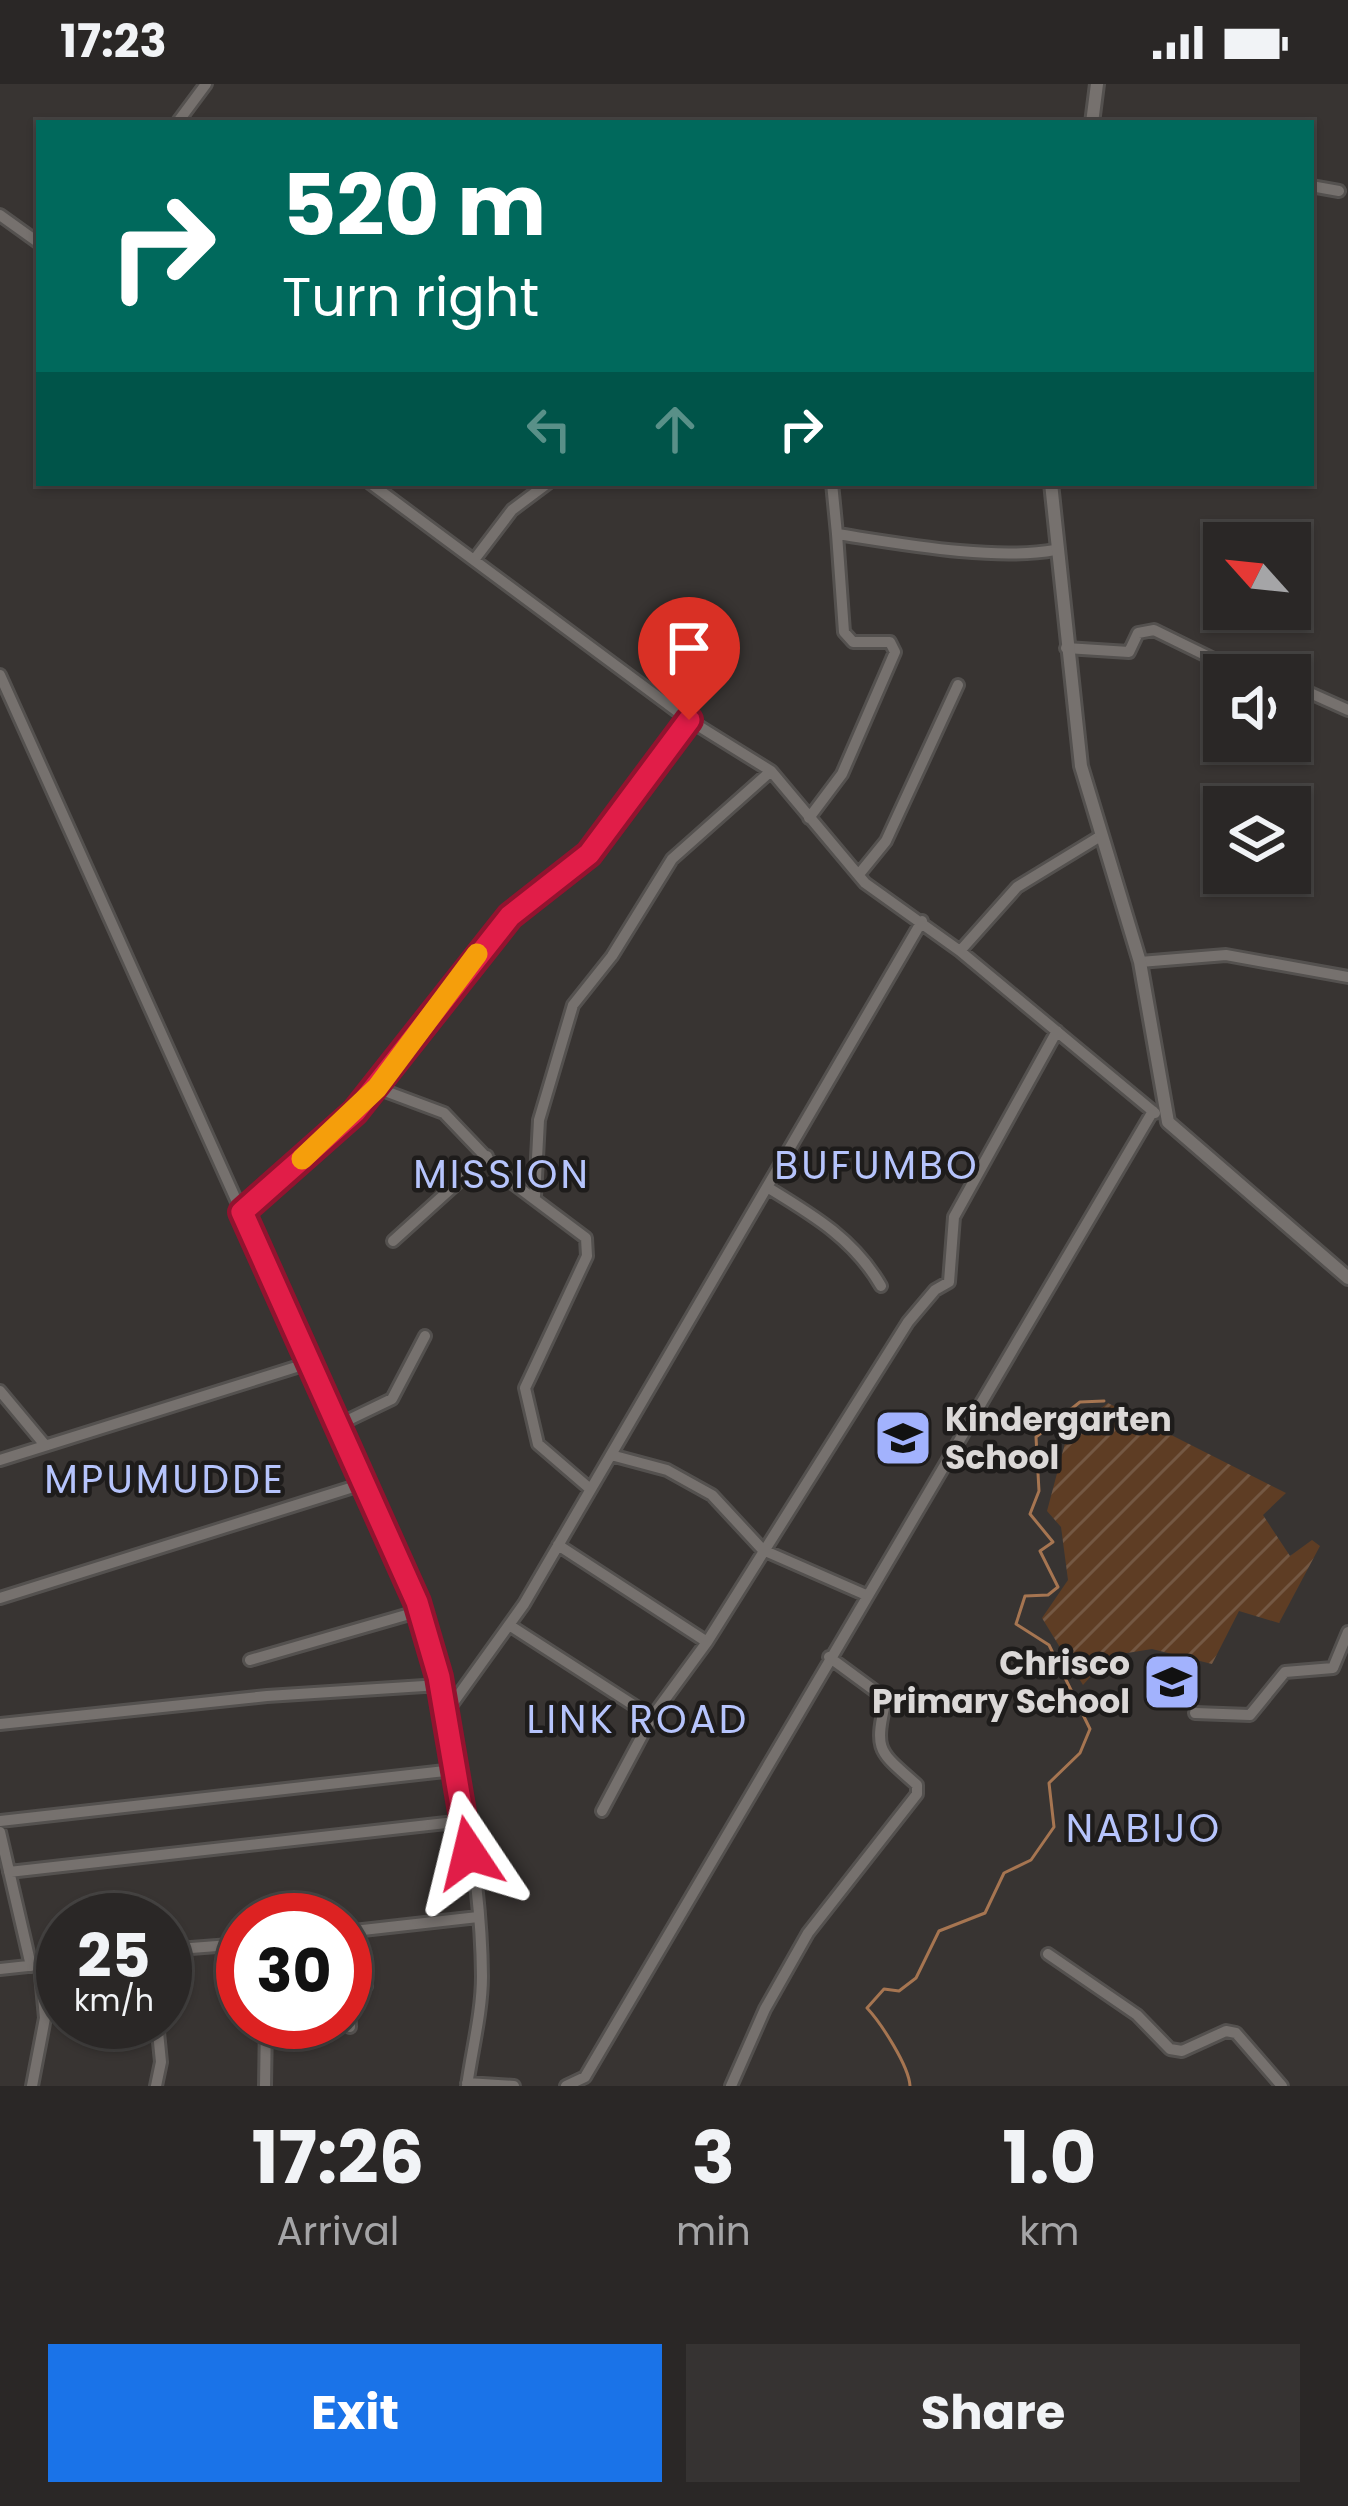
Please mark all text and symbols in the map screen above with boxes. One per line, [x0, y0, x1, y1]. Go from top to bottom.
text: 17:23 [60, 10, 167, 73]
text: 520 m [282, 147, 546, 264]
icon: right [84, 168, 240, 324]
text: Turn right [282, 259, 539, 335]
icon: left [516, 396, 582, 462]
icon: ahead [642, 396, 708, 462]
icon: right [768, 396, 834, 462]
north arrow [1203, 522, 1311, 630]
map controls [1203, 522, 1311, 894]
pin [638, 597, 740, 720]
icon: arrive [656, 615, 722, 681]
button: sound [1203, 654, 1311, 762]
button: layers [1203, 786, 1311, 894]
district label: BUFUMBO [774, 1138, 980, 1193]
district label: MISSION [413, 1147, 591, 1202]
place label: Kindergarten School [945, 1396, 1172, 1481]
school or university icon: Kindergarten School [872, 1407, 934, 1469]
district label: MPUMUDDE [44, 1452, 286, 1507]
place label: Chrisco Primary School [872, 1640, 1130, 1725]
school or university icon: Chrisco Primary School [1141, 1651, 1203, 1713]
district label: LINK ROAD [527, 1692, 749, 1747]
position arrow [406, 1790, 532, 1916]
district label: NABIJO [1066, 1801, 1222, 1856]
speed limit sign: 30 [216, 1893, 372, 2049]
text: 25 [77, 1914, 151, 1998]
text: km/h [74, 1979, 154, 2022]
text: 17:26 [251, 2107, 425, 2208]
text: 3 [692, 2107, 735, 2208]
text: 1.0 [1002, 2107, 1097, 2208]
text: Arrival [277, 2204, 399, 2259]
text: min [676, 2204, 751, 2259]
text: km [1019, 2204, 1079, 2259]
button: Exit [48, 2344, 662, 2482]
button: Share [686, 2344, 1300, 2482]

